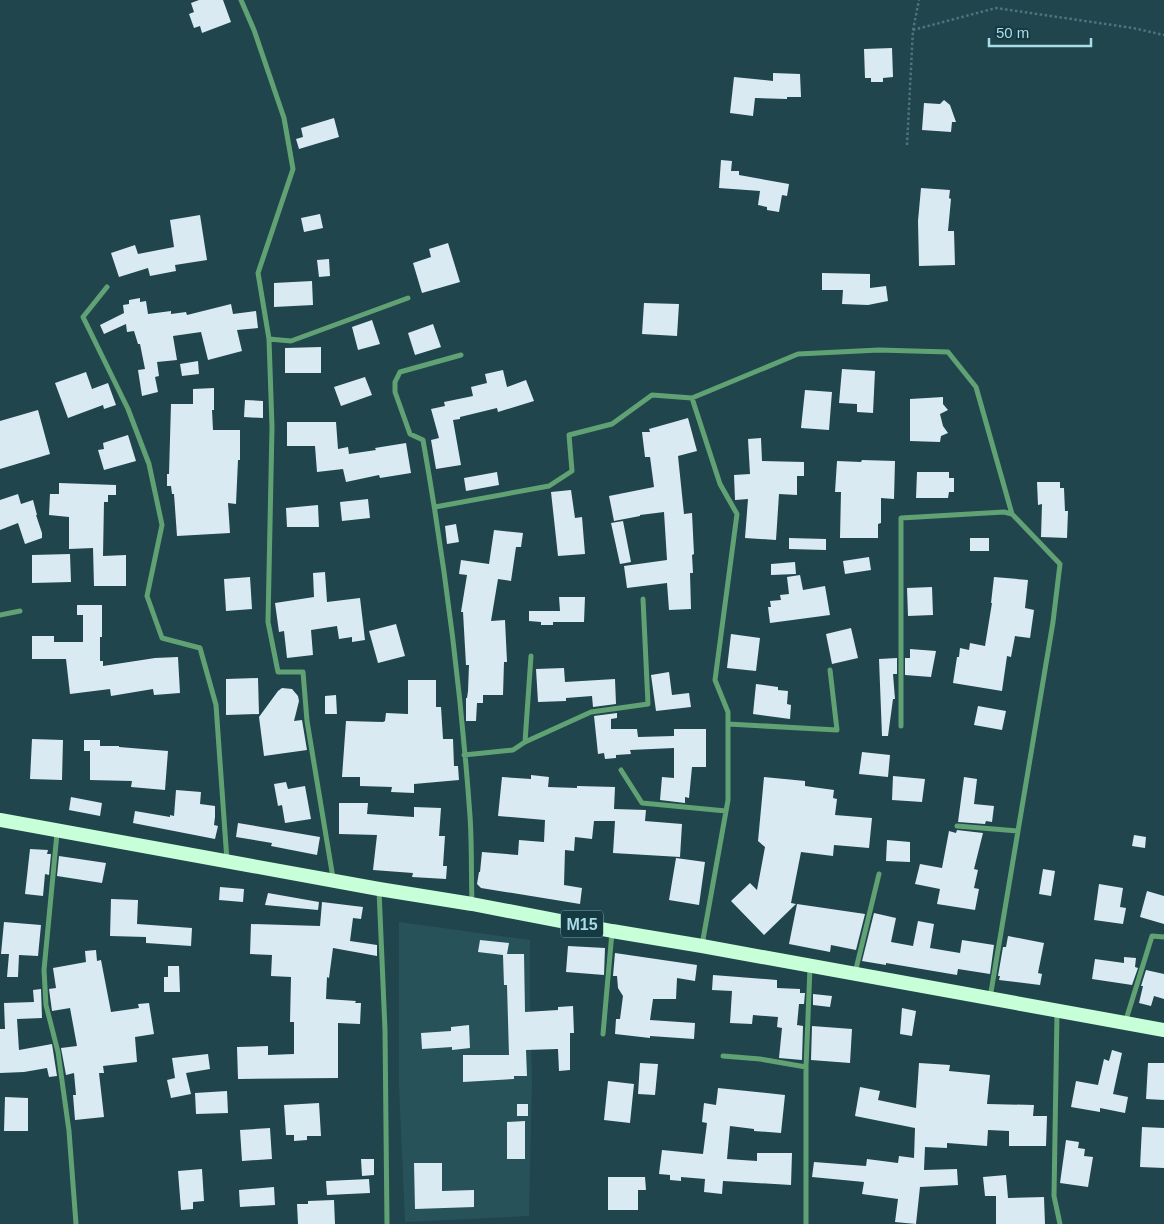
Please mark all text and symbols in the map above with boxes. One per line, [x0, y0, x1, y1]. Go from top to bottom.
scale bar [989, 15, 1092, 47]
text: 50 m [996, 24, 1029, 41]
road number: M15 [561, 911, 603, 938]

